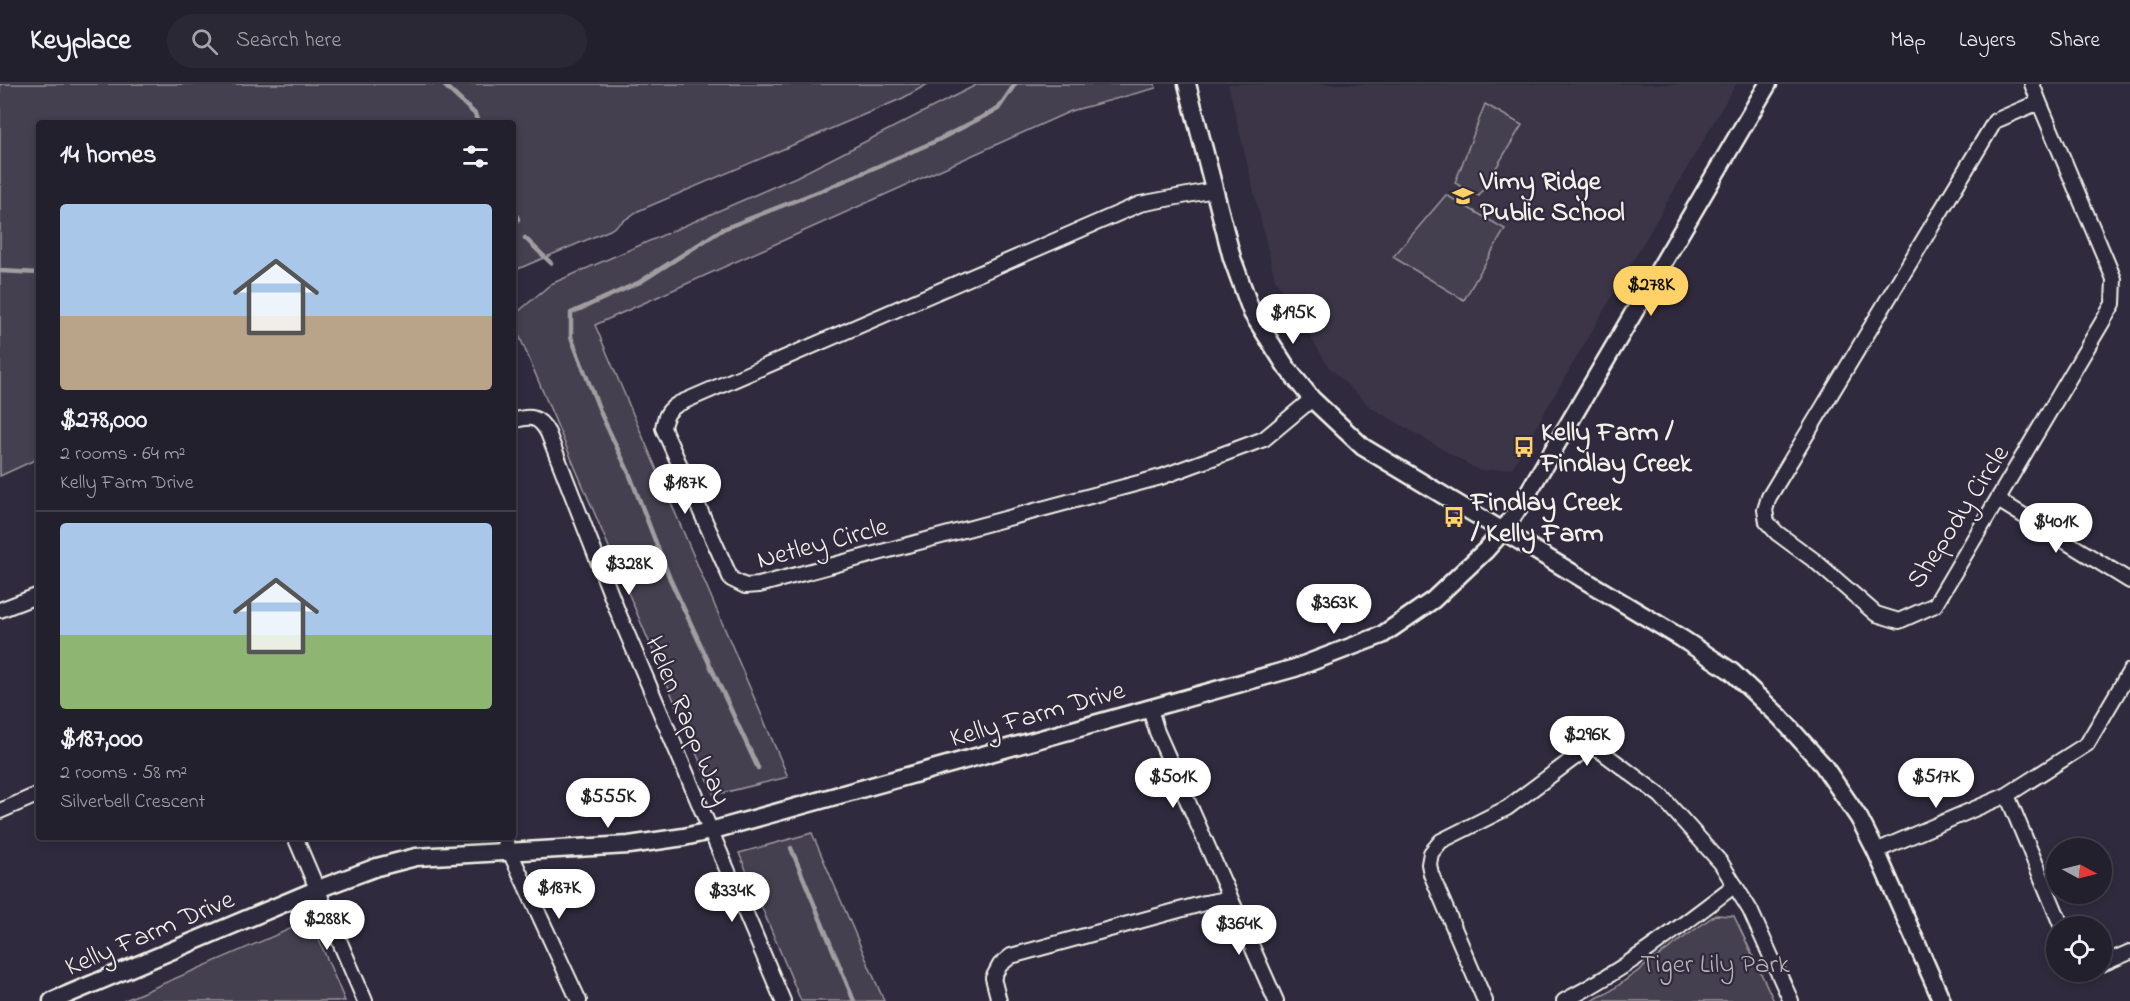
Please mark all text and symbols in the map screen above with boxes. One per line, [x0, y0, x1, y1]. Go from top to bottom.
search box [167, 14, 587, 68]
text: Keyplace [30, 21, 131, 62]
icon: search [188, 25, 221, 58]
text: Search here [236, 25, 341, 57]
text: Map [1890, 26, 1926, 56]
text: Layers [1959, 26, 2016, 56]
text: Share [2049, 26, 2100, 56]
text: 14 homes [60, 137, 156, 175]
icon: filters [459, 140, 492, 173]
place label: Vimy Ridge Public School [1479, 163, 1625, 233]
school or university icon: Vimy Ridge Public School [1451, 184, 1475, 208]
icon: home [222, 243, 330, 351]
pin: $278K [1609, 266, 1693, 317]
text: $278K [1627, 271, 1675, 300]
pin: $195K [1251, 294, 1335, 345]
text: $195K [1270, 299, 1316, 328]
text: $278,000 [60, 402, 147, 440]
place label: Kelly Farm / Findlay Creek [1539, 414, 1693, 484]
bus stop icon: Kelly Farm / Findlay Creek [1512, 435, 1536, 459]
street label: Shepody Circle [1898, 437, 2021, 597]
text: 2 rooms · 64 m² [60, 440, 185, 469]
pin: $187K [643, 464, 727, 515]
text: Kelly Farm Drive [60, 469, 194, 498]
text: $187K [663, 469, 707, 498]
place label: Findlay Creek / Kelly Farm [1469, 484, 1623, 554]
pin: $401K [2014, 503, 2098, 554]
bus stop icon: Findlay Creek / Kelly Farm [1442, 505, 1466, 529]
street label: Netley Circle [753, 508, 894, 581]
text: $401K [2033, 508, 2079, 537]
pin: $328K [587, 545, 671, 596]
text: $328K [605, 550, 653, 579]
icon: home [222, 562, 330, 670]
pin: $363K [1292, 584, 1376, 635]
text: $363K [1310, 589, 1358, 618]
street label: Helen Rapp Way [633, 630, 740, 812]
street label: Kelly Farm Drive [946, 672, 1131, 759]
pin: $296K [1545, 716, 1629, 767]
text: $187,000 [60, 721, 143, 759]
text: $296K [1564, 721, 1610, 750]
pin: $501K [1131, 758, 1215, 809]
pin: $517K [1894, 758, 1978, 809]
text: 2 rooms · 58 m² [60, 759, 187, 788]
text: $501K [1149, 763, 1197, 792]
text: $517K [1912, 763, 1960, 792]
pin: $555K [566, 778, 650, 829]
text: $555K [580, 783, 636, 812]
text: Silverbell Crescent [60, 788, 205, 817]
north arrow [2046, 838, 2112, 904]
map controls [2046, 838, 2112, 982]
pin: $187K [517, 869, 601, 920]
pin: $334K [690, 872, 774, 923]
text: $187K [537, 874, 581, 903]
text: $334K [709, 877, 755, 906]
street label: Kelly Farm Drive [59, 881, 242, 988]
pin: $288K [285, 900, 369, 951]
text: $288K [304, 905, 350, 934]
pin: $364K [1197, 905, 1281, 956]
text: $364K [1215, 910, 1263, 939]
button: locate [2046, 916, 2112, 982]
park label: Tiger Lily Park [1640, 946, 1790, 985]

